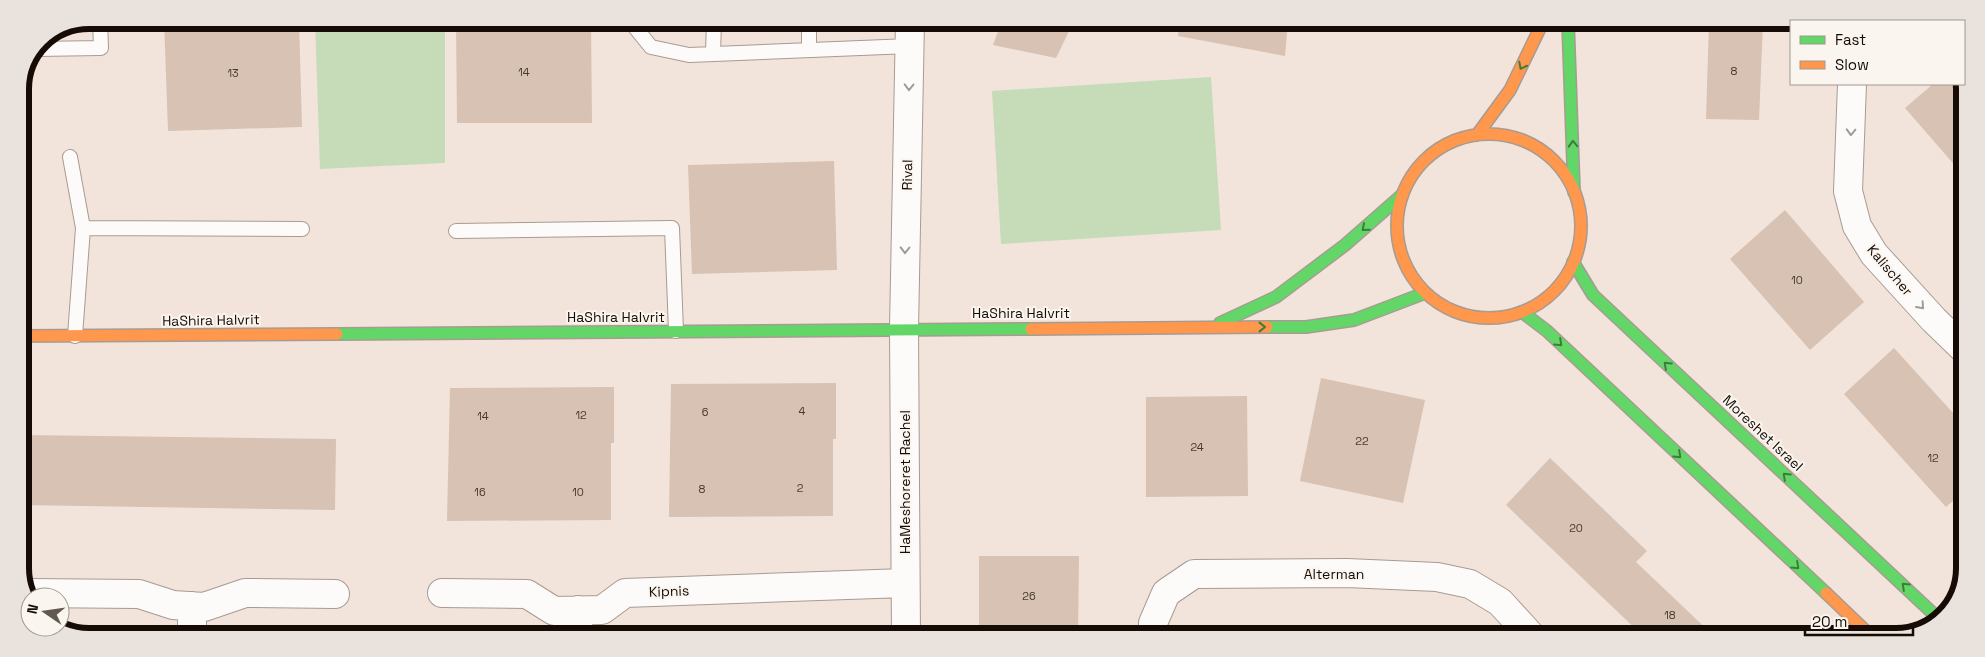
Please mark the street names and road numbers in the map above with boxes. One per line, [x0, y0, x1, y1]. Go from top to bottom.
street label: Rival [898, 159, 916, 191]
street label: Kalischer [1863, 241, 1917, 299]
street label: HaShira HaIvrit [972, 304, 1070, 322]
street label: HaShira HaIvrit [567, 308, 665, 326]
street label: HaShira HaIvrit [162, 310, 260, 330]
street label: Moreshet Israel [1719, 391, 1807, 475]
street label: HaMeshoreret Rachel [896, 410, 914, 554]
street label: Alterman [1304, 565, 1364, 583]
street label: Kipnis [649, 581, 689, 601]

